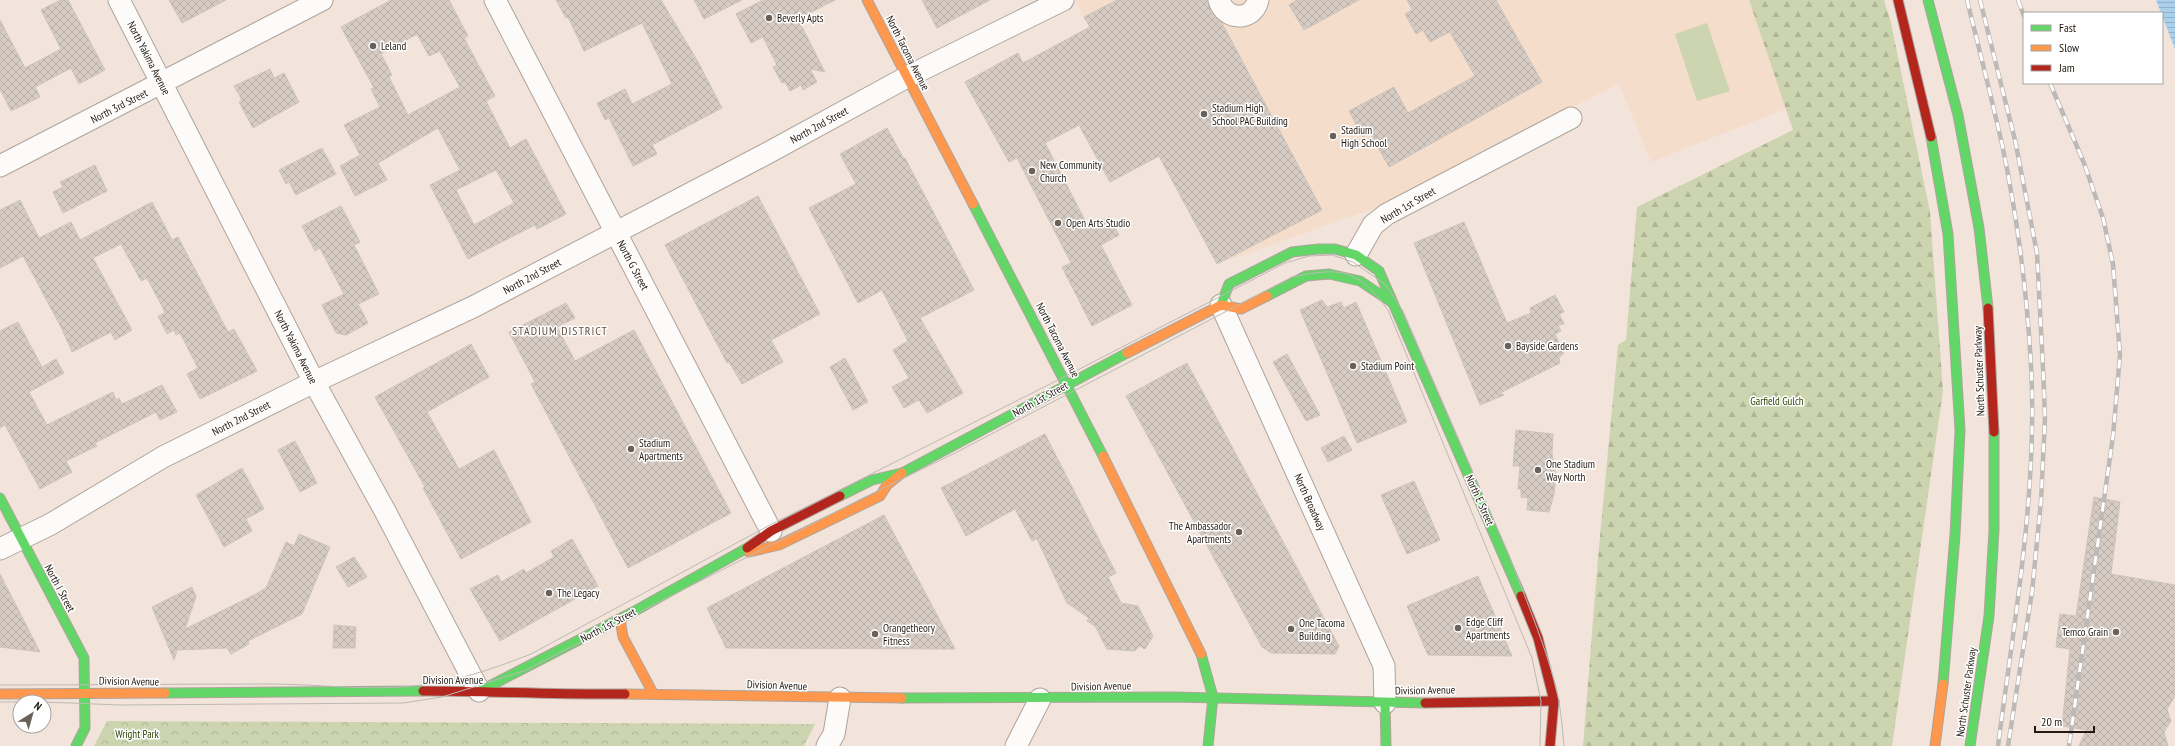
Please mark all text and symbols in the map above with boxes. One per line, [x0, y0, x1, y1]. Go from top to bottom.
place label: Beverly Apts [777, 11, 824, 25]
legend [2023, 12, 2163, 84]
marker: Beverly Apts [764, 13, 774, 23]
street label: North Tacoma Avenue [883, 13, 933, 93]
street label: North Yakima Avenue [124, 19, 174, 98]
text: Fast [2059, 20, 2077, 35]
place label: Leland [381, 39, 406, 53]
text: Slow [2059, 40, 2080, 55]
marker: Leland [368, 41, 378, 51]
text: Jam [2058, 60, 2075, 75]
street label: North 3rd Street [88, 86, 150, 126]
place label: Stadium High School PAC Building [1212, 101, 1288, 128]
street label: North 2nd Street [788, 103, 850, 147]
marker: Stadium High School PAC Building [1199, 109, 1209, 119]
place label: Stadium High School [1341, 123, 1387, 150]
marker: Stadium High School [1328, 131, 1338, 141]
place label: New Community Church [1040, 158, 1103, 185]
marker: New Community Church [1027, 166, 1037, 176]
street label: North 1st Street [1378, 184, 1438, 226]
place label: Open Arts Studio [1066, 216, 1130, 230]
marker: Open Arts Studio [1053, 218, 1063, 228]
street label: North G Street [614, 238, 652, 292]
street label: North 2nd Street [501, 255, 563, 297]
street label: North Tacoma Avenue [1033, 300, 1083, 380]
street label: North Yakima Avenue [271, 308, 321, 387]
district label: STADIUM DISTRICT [512, 323, 608, 338]
street label: North Schuster Parkway [1970, 325, 1988, 416]
place label: Bayside Gardens [1516, 339, 1578, 353]
marker: Bayside Gardens [1503, 341, 1513, 351]
place label: Stadium Point [1361, 359, 1414, 373]
marker: Stadium Point [1348, 361, 1358, 371]
street label: North 1st Street [1010, 378, 1070, 420]
park label: Garfield Gulch [1750, 394, 1804, 408]
street label: North 2nd Street [209, 397, 273, 439]
place label: Stadium Apartments [639, 436, 683, 463]
marker: Stadium Apartments [626, 444, 636, 454]
place label: One Stadium Way North [1546, 457, 1595, 484]
marker: One Stadium Way North [1533, 465, 1543, 475]
street label: North Broadway [1291, 471, 1329, 534]
street label: North E Street [1463, 473, 1497, 527]
place label: The Ambassador Apartments [1169, 519, 1231, 546]
marker: The Ambassador Apartments [1234, 527, 1244, 537]
street label: North I Street [42, 562, 78, 614]
place label: The Legacy [557, 586, 600, 600]
marker: The Legacy [544, 588, 554, 598]
street label: North 1st Street [578, 605, 638, 645]
place label: Edge Cliff Apartments [1466, 615, 1510, 642]
place label: One Tacoma Building [1299, 616, 1345, 643]
place label: Orangetheory Fitness [883, 621, 936, 648]
marker: Edge Cliff Apartments [1453, 623, 1463, 633]
marker: One Tacoma Building [1286, 624, 1296, 634]
place label: Temco Grain [2062, 625, 2108, 639]
marker: Temco Grain [2111, 627, 2121, 637]
marker: Orangetheory Fitness [870, 629, 880, 639]
street label: North Schuster Parkway [1953, 645, 1979, 738]
street label: Division Avenue [99, 673, 160, 689]
street label: Division Avenue [423, 673, 484, 687]
street label: Division Avenue [747, 677, 808, 693]
street label: Division Avenue [1071, 678, 1132, 694]
street label: Division Avenue [1395, 682, 1456, 698]
north arrow [12, 694, 52, 734]
text: N [31, 699, 45, 713]
scale bar [2035, 708, 2094, 734]
text: 20 m [2041, 714, 2062, 729]
park label: Wright Park [115, 727, 160, 741]

